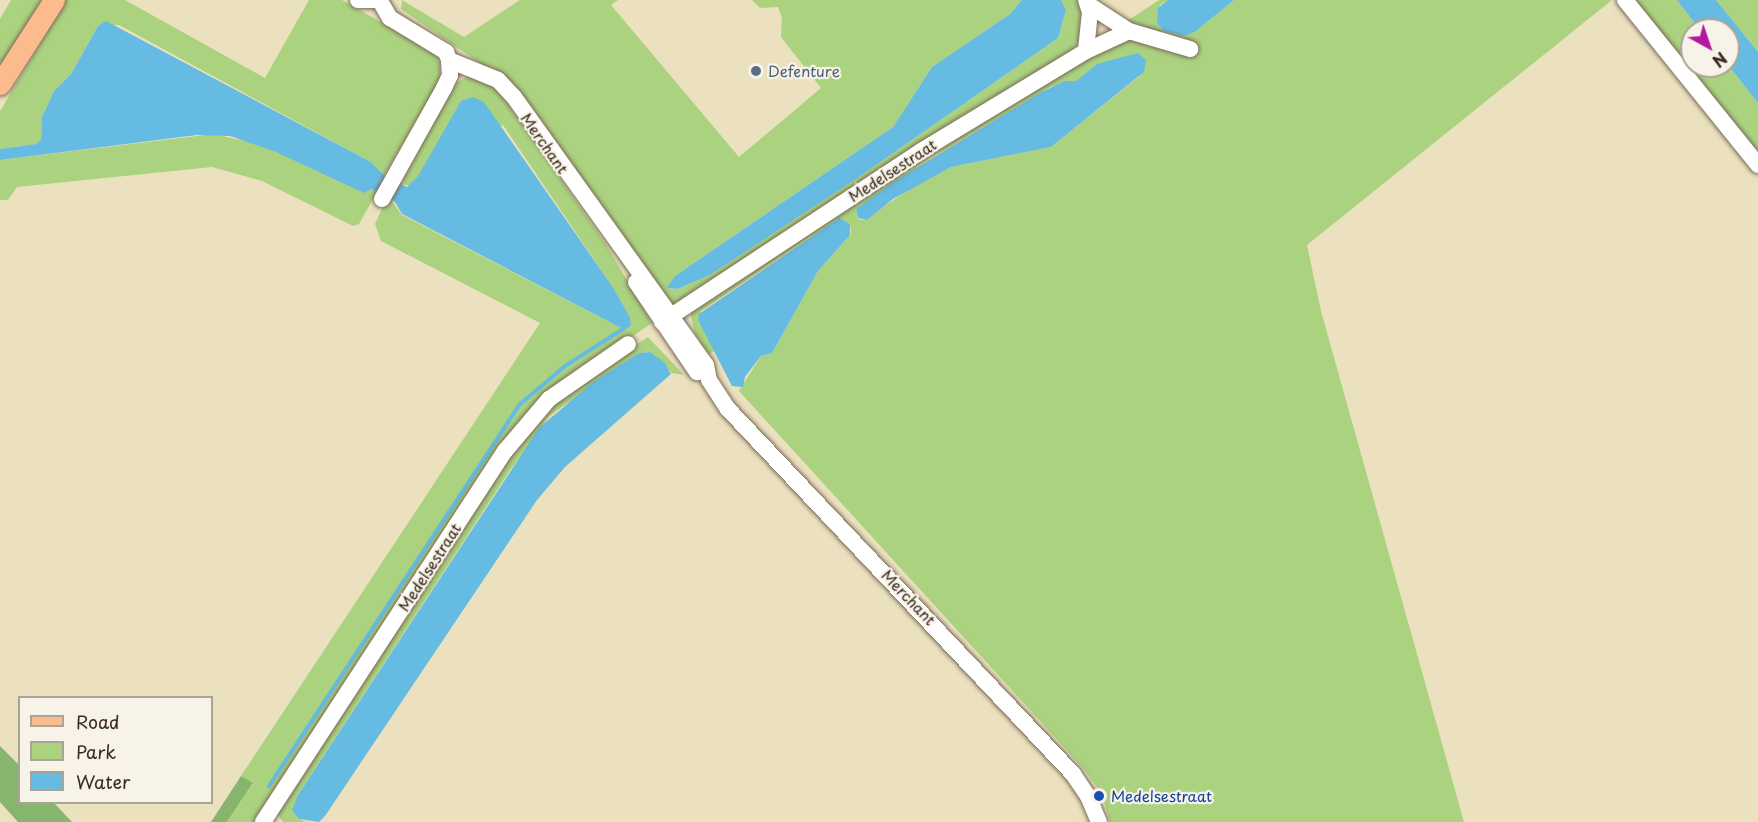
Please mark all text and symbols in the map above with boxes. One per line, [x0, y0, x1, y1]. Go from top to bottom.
north arrow [1680, 18, 1740, 78]
text: N [1708, 47, 1733, 74]
place label: Defenture [768, 62, 840, 80]
marker: Defenture [749, 64, 763, 78]
street label: Merchant [518, 109, 572, 177]
street label: Medelsestraat [845, 135, 939, 205]
street label: Medelsestraat [394, 520, 464, 614]
street label: Merchant [878, 566, 940, 628]
legend [18, 696, 213, 804]
text: Road [76, 708, 120, 735]
text: Park [76, 738, 116, 765]
text: Water [76, 768, 130, 795]
place label: Medelsestraat [1111, 787, 1212, 805]
marker: Medelsestraat [1092, 789, 1106, 803]

